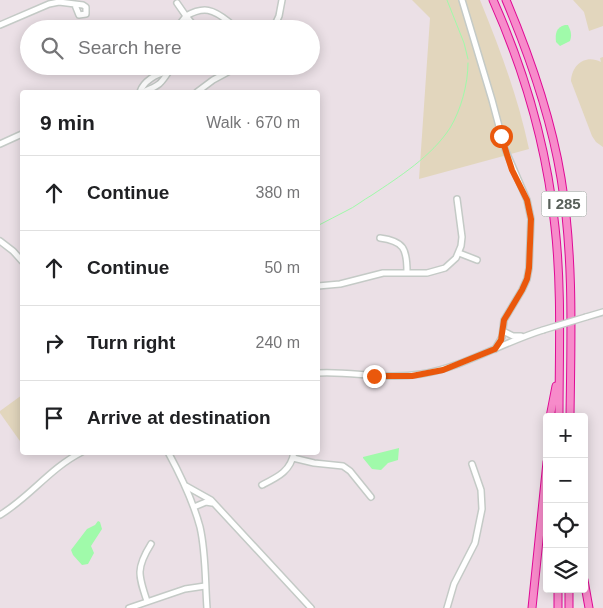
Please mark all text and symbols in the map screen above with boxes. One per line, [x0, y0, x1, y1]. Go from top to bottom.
search box [20, 20, 320, 75]
icon: search [38, 34, 66, 62]
text: Search here [78, 37, 182, 58]
text: 9 min [40, 111, 95, 134]
text: Walk · 670 m [206, 114, 300, 131]
route start [490, 125, 513, 148]
icon: ahead [40, 179, 68, 207]
text: Continue [87, 182, 169, 203]
text: 380 m [256, 184, 300, 201]
road number: I 285 [542, 192, 586, 216]
icon: ahead [40, 254, 68, 282]
text: Continue [87, 257, 169, 278]
text: 50 m [264, 259, 300, 276]
icon: right [40, 329, 68, 357]
text: Turn right [87, 332, 175, 353]
text: 240 m [256, 334, 300, 351]
route end [363, 365, 386, 388]
icon: arrive [40, 404, 68, 432]
text: Arrive at destination [87, 407, 271, 428]
map controls [543, 413, 588, 593]
button: + [543, 413, 588, 458]
button: − [543, 458, 588, 503]
button: locate [543, 503, 588, 548]
button: layers [543, 548, 588, 593]

